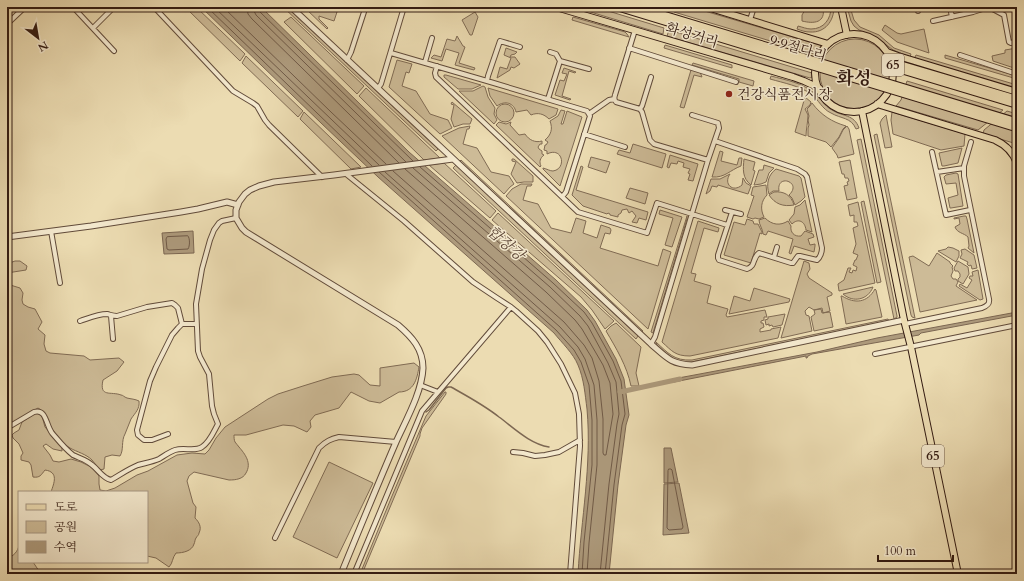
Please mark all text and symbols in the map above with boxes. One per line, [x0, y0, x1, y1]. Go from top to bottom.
north arrow [18, 18, 58, 58]
street label: 화성거리 [663, 18, 721, 52]
street label: 9·9절다리 [767, 30, 829, 66]
text: N [35, 37, 51, 55]
road number: 65 [882, 54, 904, 76]
district label: 화성 [837, 66, 871, 91]
place label: 건강식품전시장 [737, 85, 832, 104]
marker: 건강식품전시장 [724, 89, 734, 99]
water label: 합장강 [483, 221, 531, 266]
road number: 65 [922, 445, 944, 467]
legend [18, 491, 148, 563]
text: 도로 [54, 499, 78, 515]
text: 공원 [54, 519, 77, 535]
scale bar [878, 537, 953, 563]
text: 수역 [54, 539, 77, 555]
text: 100 m [884, 543, 917, 559]

